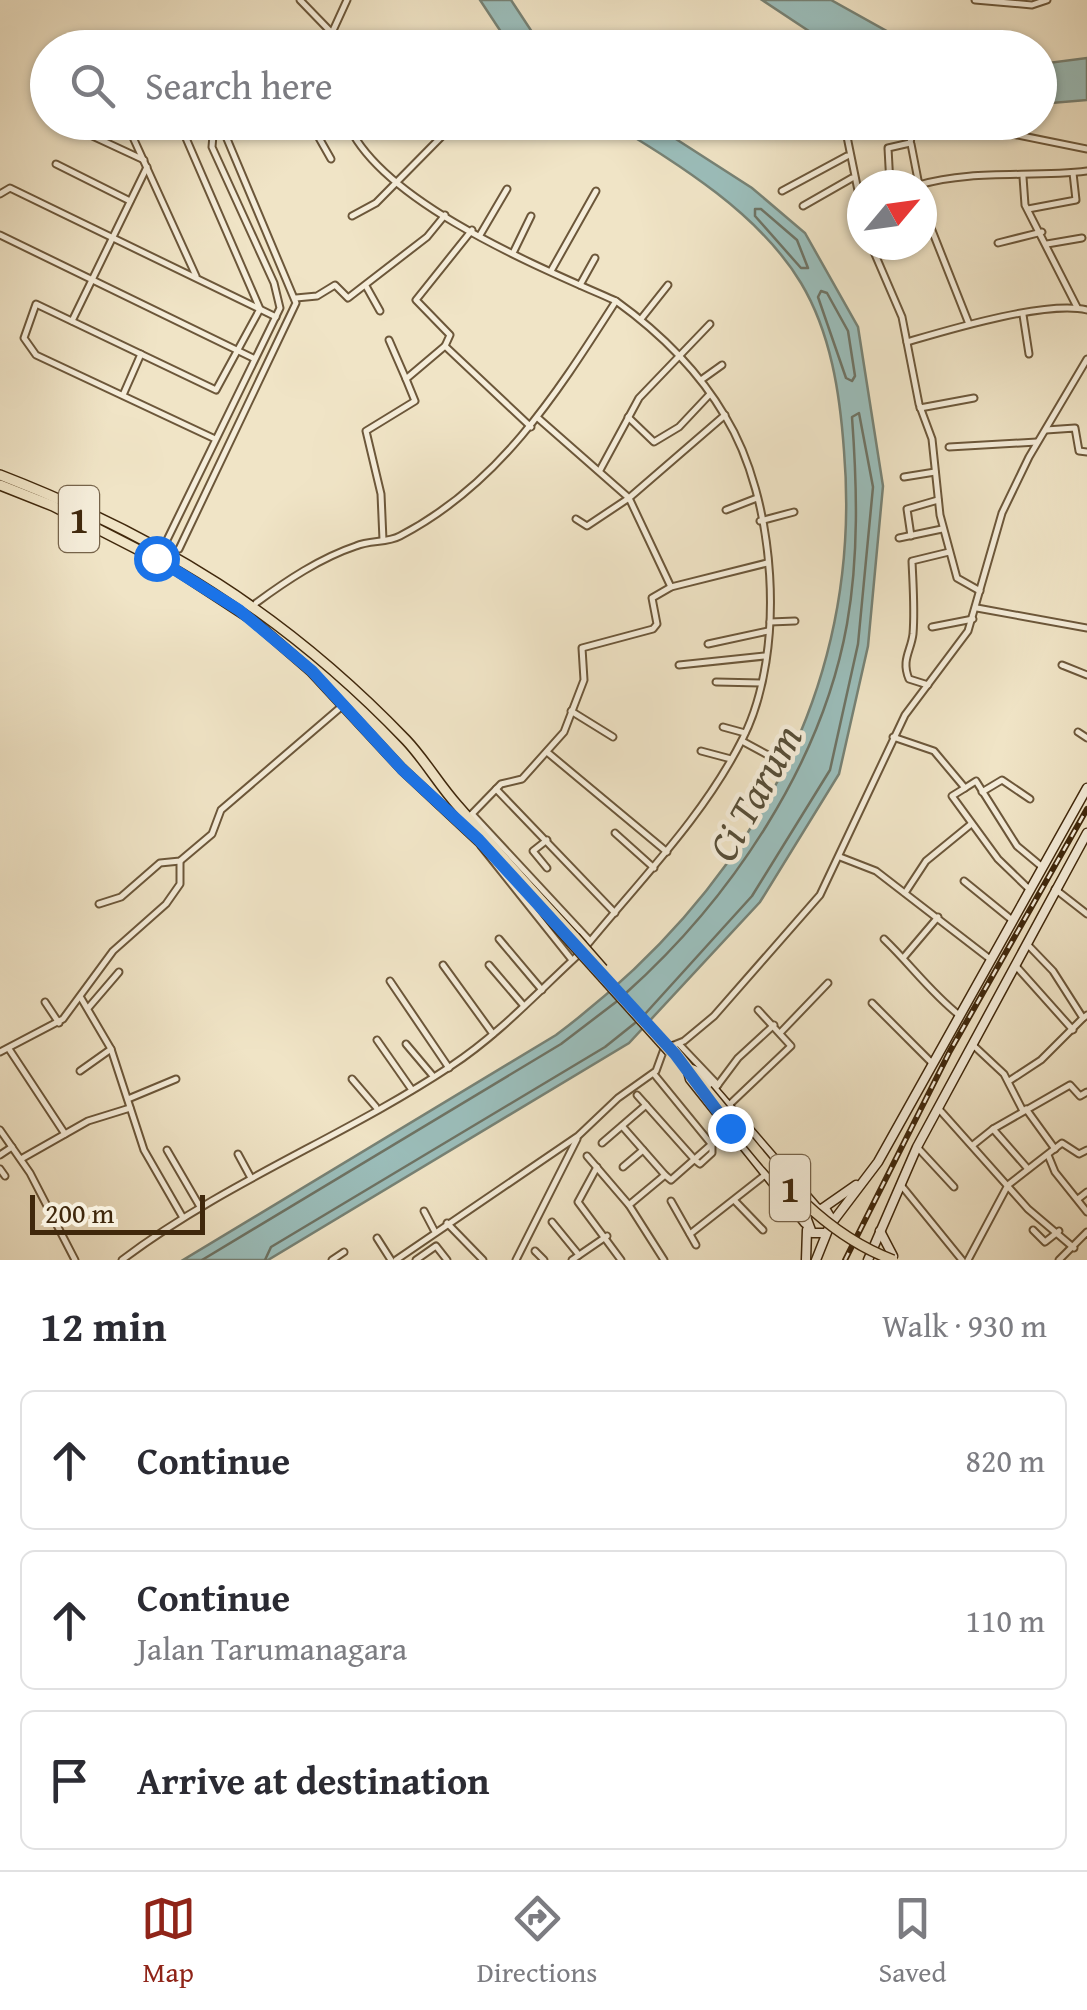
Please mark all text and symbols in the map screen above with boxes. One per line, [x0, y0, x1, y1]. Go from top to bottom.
search box [30, 30, 1057, 140]
text: Search here [145, 57, 333, 113]
icon: search [65, 58, 120, 113]
north arrow [847, 170, 937, 260]
road number: 1 [59, 486, 99, 552]
route start [134, 536, 180, 582]
water label: Ci Tarum [691, 713, 817, 871]
route end [708, 1106, 754, 1152]
road number: 1 [770, 1155, 810, 1221]
scale bar [30, 1190, 205, 1234]
text: 200 m [45, 1192, 114, 1233]
text: 12 min [40, 1295, 167, 1356]
text: Walk · 930 m [882, 1302, 1047, 1349]
text: Continue [137, 1432, 290, 1488]
icon: ahead [42, 1433, 97, 1488]
text: 820 m [966, 1437, 1045, 1484]
text: Continue [137, 1569, 290, 1625]
icon: ahead [42, 1593, 97, 1648]
text: 110 m [966, 1597, 1045, 1644]
text: Jalan Tarumanagara [137, 1625, 407, 1672]
text: Arrive at destination [137, 1752, 490, 1808]
icon: arrive [42, 1753, 97, 1808]
tab: Map [141, 1891, 196, 1992]
tab: Directions [477, 1891, 597, 1992]
tab: Saved [879, 1891, 946, 1992]

